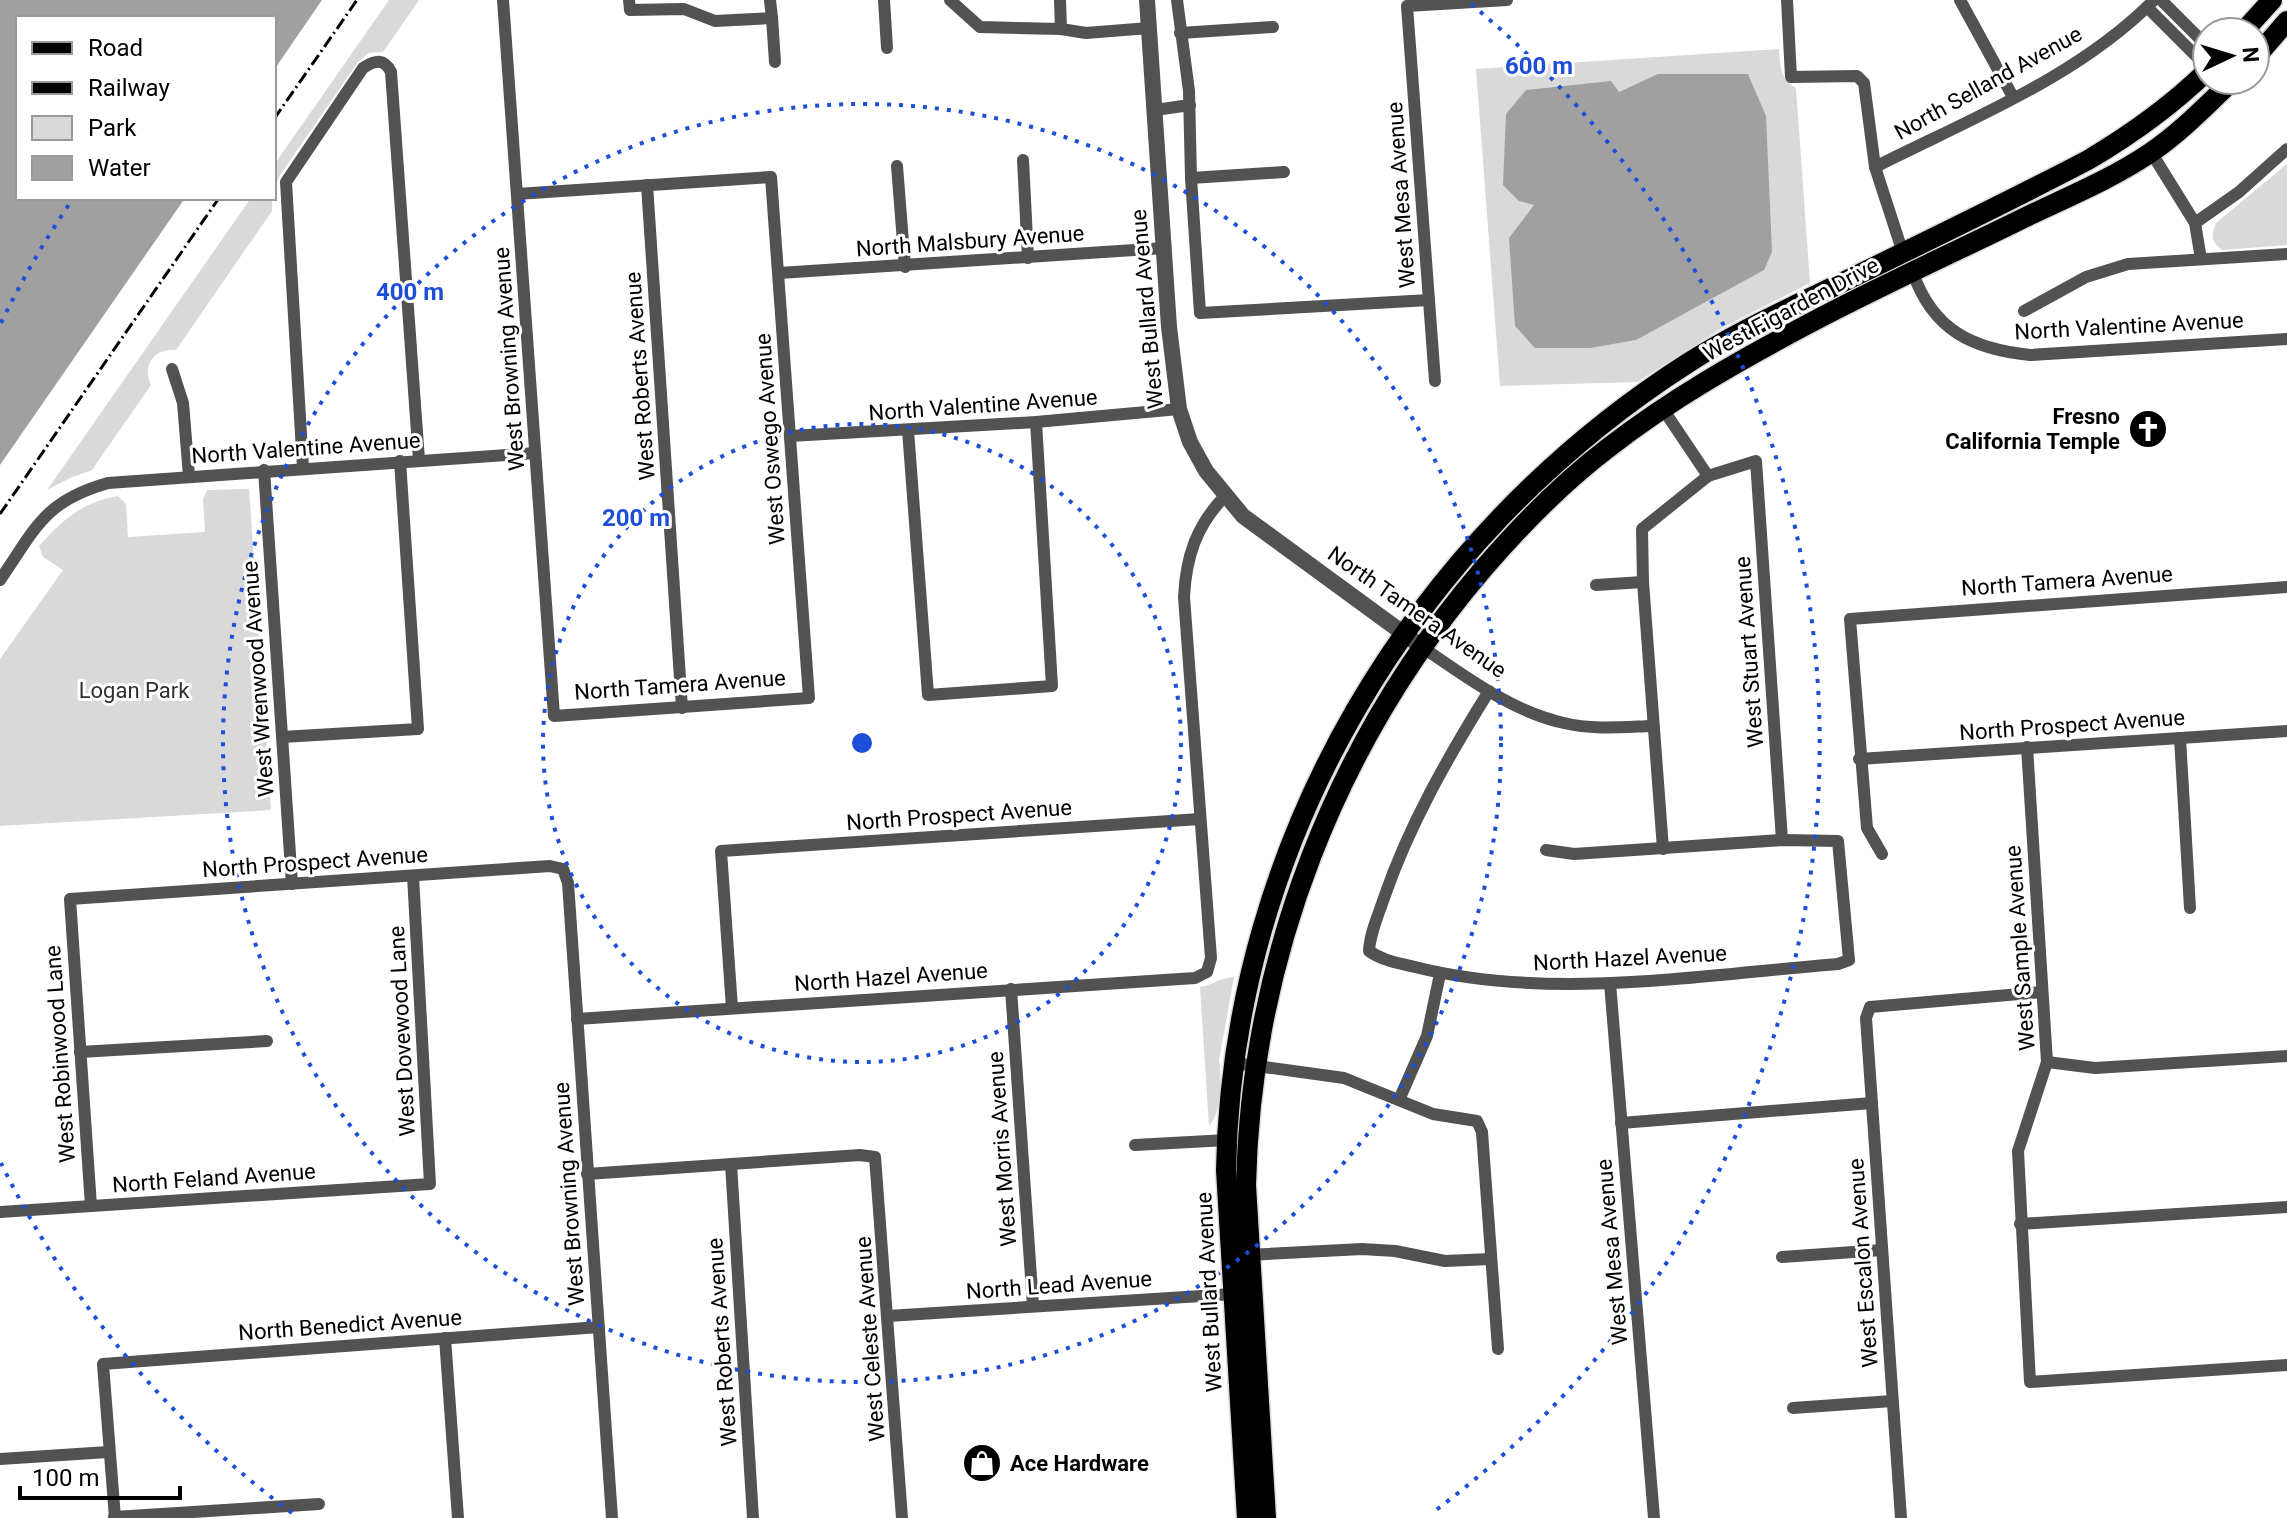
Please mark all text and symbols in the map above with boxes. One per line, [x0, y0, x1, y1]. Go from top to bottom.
legend [16, 16, 276, 200]
north arrow [2191, 16, 2271, 96]
street label: North Selland Avenue [1890, 21, 2086, 145]
text: Road [88, 34, 143, 62]
text: N [2237, 46, 2263, 63]
text: 600 m [1505, 52, 1573, 80]
text: Railway [88, 74, 170, 102]
street label: West Mesa Avenue [1382, 101, 1420, 289]
text: Park [88, 114, 137, 142]
text: Water [88, 154, 151, 182]
street label: West Bullard Avenue [1126, 208, 1168, 410]
street label: North Malsbury Avenue [855, 221, 1085, 261]
street label: West Browning Avenue [489, 246, 529, 472]
street label: West Figarden Drive [1699, 252, 1883, 366]
street label: West Roberts Avenue [620, 271, 660, 481]
text: 400 m [376, 278, 444, 306]
street label: North Valentine Avenue [2014, 308, 2244, 344]
street label: West Oswego Avenue [750, 332, 790, 546]
street label: North Valentine Avenue [868, 385, 1098, 425]
place label: Fresno California Temple [1945, 404, 2120, 454]
church icon: Fresno California Temple [2127, 408, 2169, 450]
street label: North Valentine Avenue [191, 428, 421, 468]
text: 200 m [602, 504, 670, 532]
street label: North Tamera Avenue [1323, 541, 1511, 683]
street label: West Stuart Avenue [1730, 555, 1768, 749]
street label: West Wrenwood Avenue [237, 560, 279, 798]
street label: North Tamera Avenue [1960, 561, 2174, 601]
street label: North Tamera Avenue [573, 665, 787, 705]
park label: Logan Park [79, 678, 190, 703]
street label: North Prospect Avenue [1958, 705, 2186, 745]
centre of rings [848, 729, 876, 757]
street label: North Prospect Avenue [845, 795, 1073, 835]
street label: North Prospect Avenue [201, 842, 429, 882]
street label: West Sample Avenue [2000, 844, 2040, 1052]
street label: West Dovewood Lane [384, 925, 420, 1137]
street label: North Hazel Avenue [1533, 940, 1727, 976]
street label: West Robinwood Lane [40, 944, 80, 1164]
street label: North Hazel Avenue [793, 958, 989, 996]
street label: West Morris Avenue [983, 1051, 1021, 1247]
street label: West Browning Avenue [549, 1081, 589, 1307]
street label: North Feland Avenue [111, 1158, 317, 1198]
street label: West Mesa Avenue [1591, 1158, 1633, 1346]
street label: West Escalon Avenue [1843, 1158, 1883, 1368]
street label: West Bullard Avenue [1191, 1191, 1227, 1393]
street label: West Celeste Avenue [850, 1236, 890, 1442]
street label: West Roberts Avenue [702, 1237, 742, 1447]
street label: North Lead Avenue [965, 1266, 1153, 1304]
street label: North Benedict Avenue [237, 1305, 463, 1345]
shop icon: Ace Hardware [961, 1442, 1003, 1484]
scale bar [20, 1450, 180, 1500]
place label: Ace Hardware [1010, 1451, 1149, 1476]
text: 100 m [32, 1464, 99, 1492]

